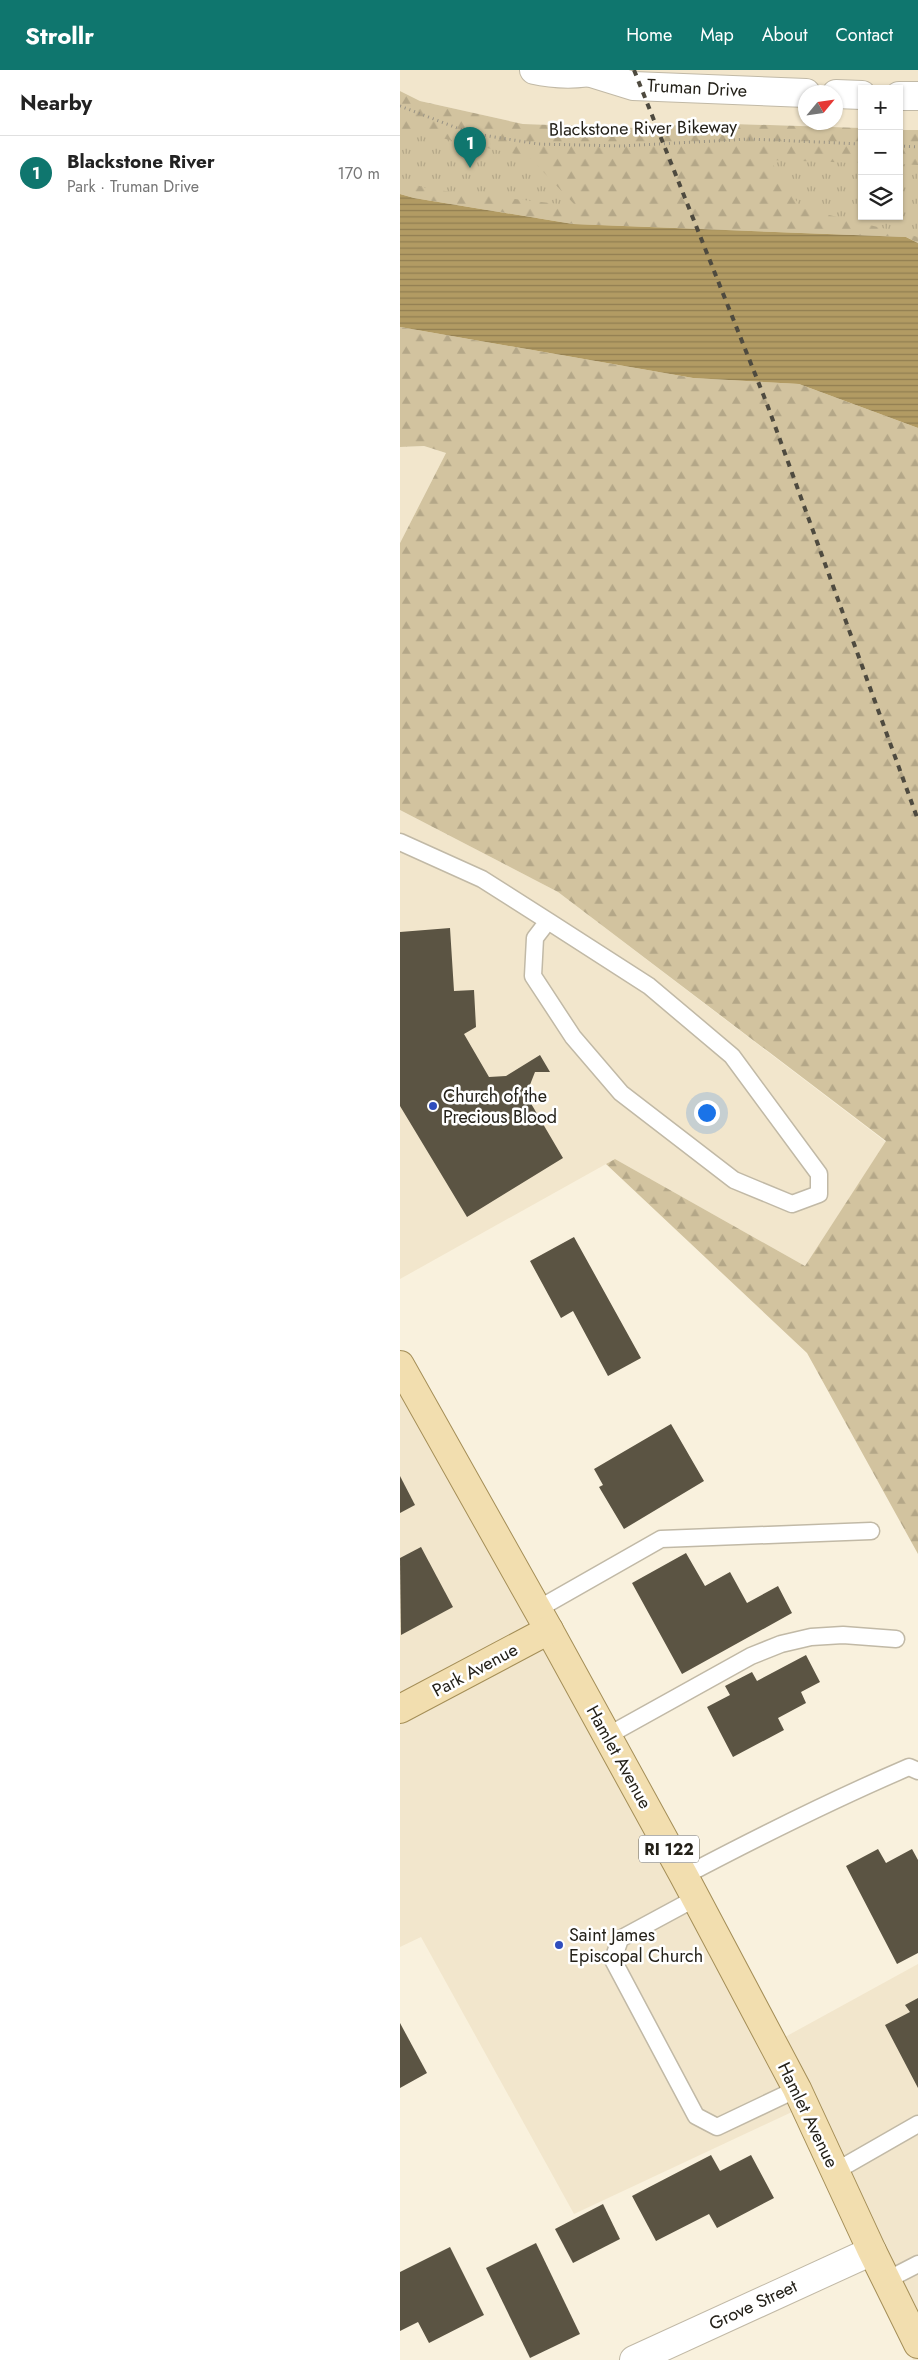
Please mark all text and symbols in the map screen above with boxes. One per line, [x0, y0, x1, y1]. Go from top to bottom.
text: Strollr [25, 18, 94, 53]
text: Home [626, 22, 672, 48]
text: Map [700, 22, 734, 48]
text: About [762, 22, 807, 48]
text: Contact [835, 22, 893, 48]
street label: Truman Drive [646, 72, 748, 104]
north arrow [798, 85, 843, 130]
map controls [858, 85, 903, 220]
button: + [858, 85, 903, 130]
text: Nearby [20, 88, 92, 118]
street label: Blackstone River Bikeway [549, 113, 737, 143]
pin: 1 [454, 127, 486, 168]
button: − [858, 130, 903, 175]
text: Blackstone River [67, 148, 215, 175]
text: 1 [32, 162, 40, 185]
text: 170 m [338, 162, 380, 185]
text: Park · Truman Drive [67, 175, 199, 198]
button: layers [858, 175, 903, 220]
place label: Church of the Precious Blood [443, 1083, 557, 1130]
marker: Church of the Precious Blood [427, 1100, 439, 1112]
your location [694, 1100, 720, 1126]
street label: Park Avenue [428, 1637, 522, 1703]
street label: Hamlet Avenue [580, 1701, 658, 1813]
road number: RI 122 [639, 1836, 699, 1862]
place label: Saint James Episcopal Church [569, 1922, 703, 1969]
marker: Saint James Episcopal Church [553, 1939, 565, 1951]
street label: Hamlet Avenue [771, 2058, 845, 2172]
street label: Grove Street [705, 2273, 802, 2337]

